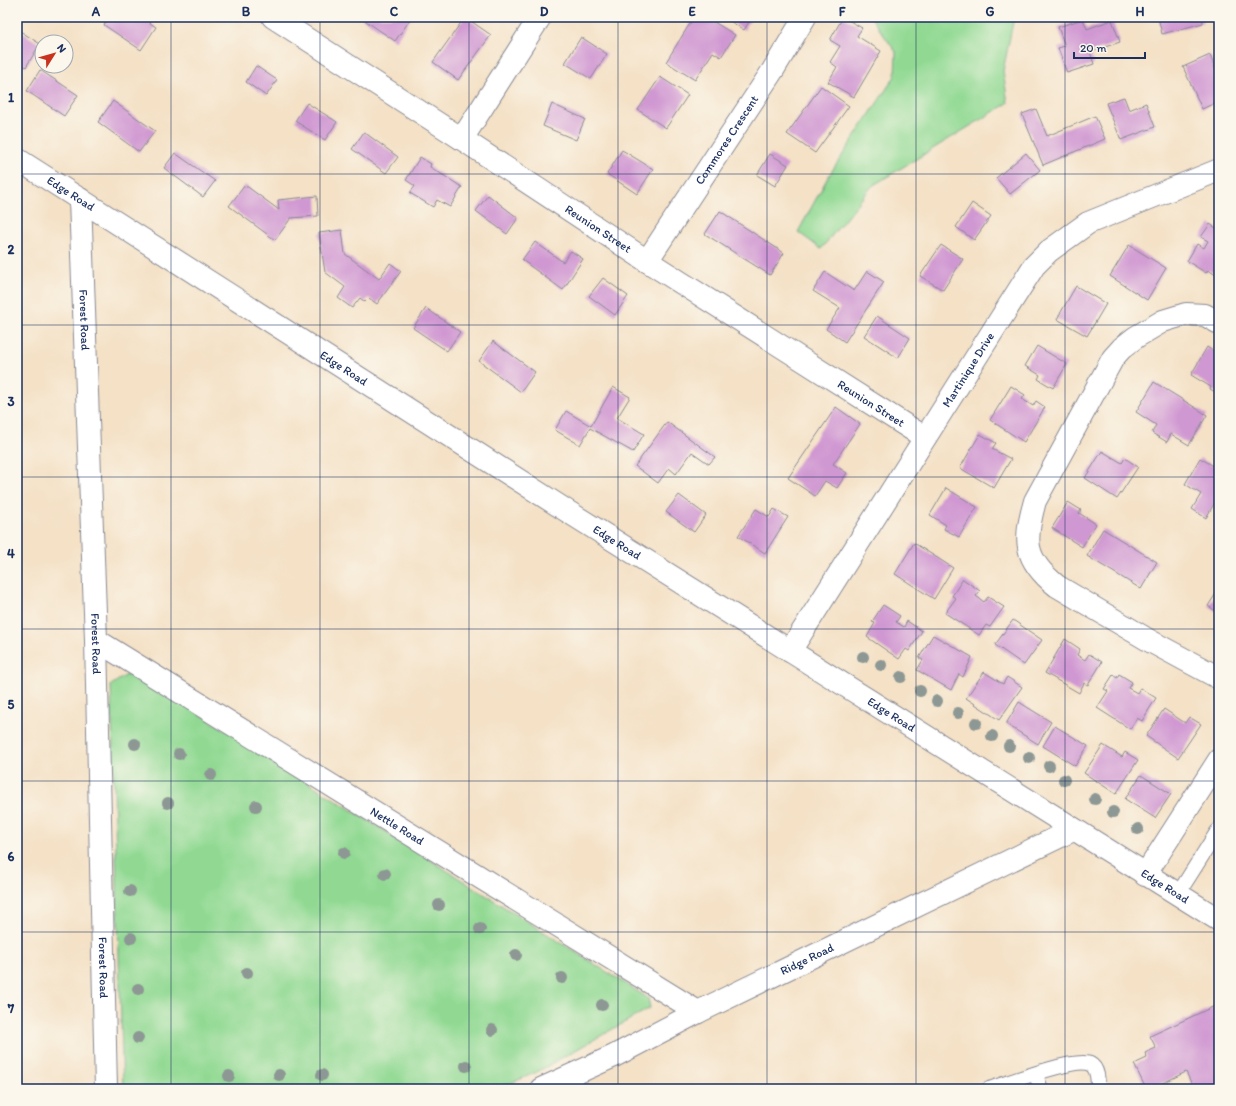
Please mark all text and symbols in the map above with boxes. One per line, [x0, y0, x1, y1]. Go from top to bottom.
text: A [91, 4, 101, 19]
text: B [242, 4, 251, 19]
text: C [390, 4, 399, 19]
text: D [540, 4, 549, 19]
text: E [688, 4, 696, 19]
text: F [839, 4, 846, 19]
text: G [986, 4, 995, 19]
text: H [1136, 4, 1145, 19]
north arrow [34, 34, 74, 74]
scale bar [1074, 34, 1145, 60]
text: N [54, 41, 69, 55]
text: 20 m [1080, 41, 1107, 55]
text: 1 [8, 90, 14, 105]
street label: Commores Crescent [692, 92, 762, 187]
street label: Edge Road [44, 173, 98, 214]
street label: Reunion Street [562, 202, 634, 256]
text: 2 [8, 242, 15, 257]
street label: Forest Road [76, 289, 93, 351]
street label: Martinique Drive [939, 329, 997, 410]
street label: Edge Road [317, 348, 371, 389]
street label: Reunion Street [835, 377, 908, 430]
text: 3 [7, 394, 15, 409]
street label: Edge Road [590, 522, 644, 563]
text: 4 [7, 546, 15, 561]
street label: Forest Road [88, 613, 104, 675]
street label: Edge Road [865, 694, 918, 735]
text: 5 [8, 697, 15, 712]
street label: Nettle Road [368, 804, 427, 848]
text: 6 [8, 849, 15, 864]
street label: Edge Road [1139, 866, 1192, 907]
street label: Forest Road [96, 937, 111, 999]
street label: Ridge Road [778, 940, 836, 978]
text: 7 [7, 1001, 15, 1016]

